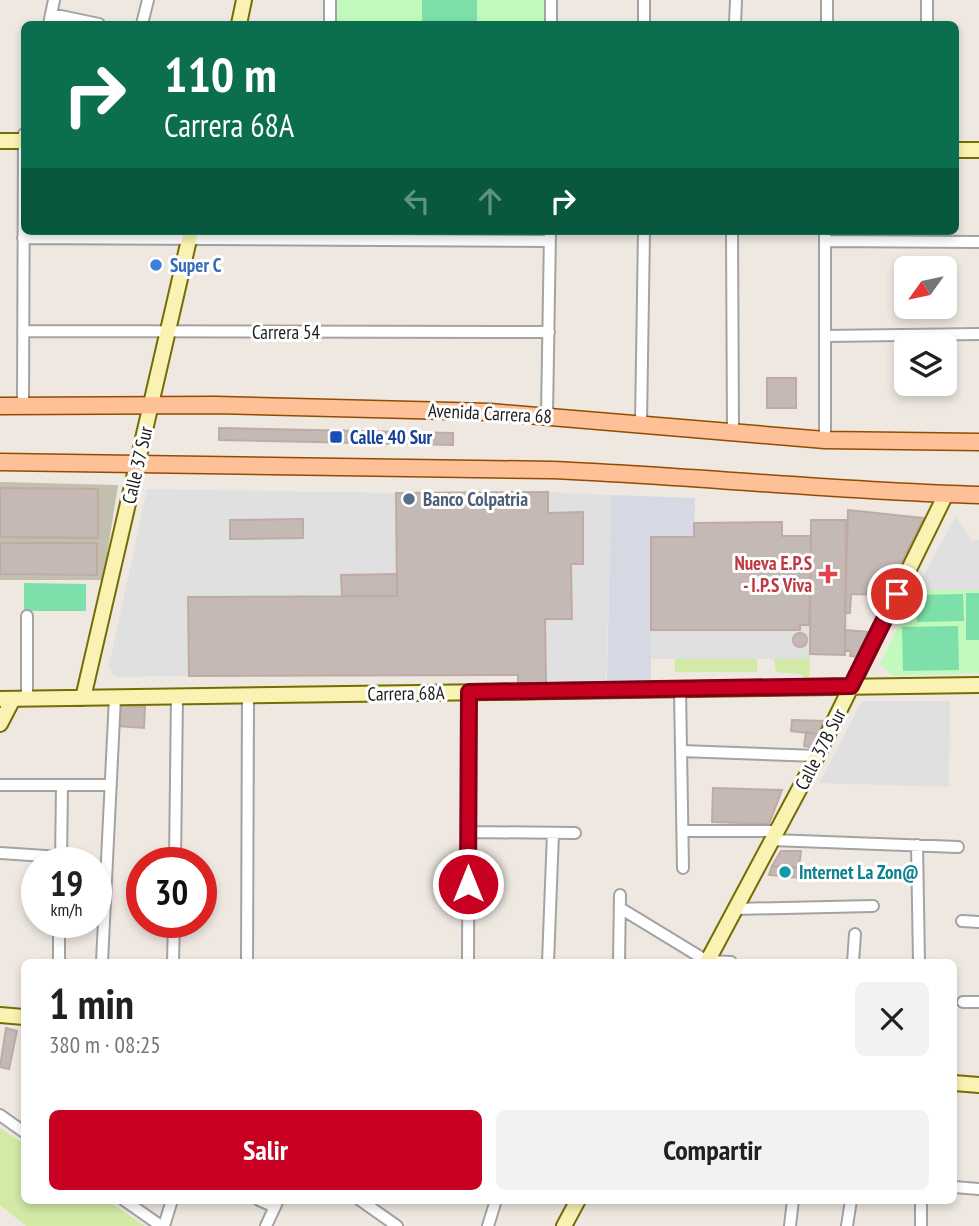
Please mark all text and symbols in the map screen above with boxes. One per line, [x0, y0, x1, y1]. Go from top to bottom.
text: 110 m [164, 42, 277, 106]
icon: right [49, 49, 140, 140]
text: Carrera 68A [164, 104, 294, 146]
icon: left [398, 182, 436, 220]
icon: ahead [471, 182, 509, 220]
icon: right [544, 182, 582, 220]
place label: Super C [170, 253, 222, 277]
north arrow [894, 256, 957, 318]
map controls [894, 256, 957, 396]
marker: Super C [148, 257, 164, 273]
street label: Carrera 54 [252, 320, 321, 344]
button: layers [894, 333, 957, 396]
street label: Avenida Carrera 68 [427, 398, 553, 428]
street label: Calle 37 Sur [116, 423, 158, 506]
place label: Calle 40 Sur [350, 425, 433, 449]
marker: Calle 40 Sur [328, 429, 344, 445]
place label: Banco Colpatria [423, 487, 528, 511]
marker: Banco Colpatria [401, 491, 417, 507]
place label: Nueva E.P.S - I.P.S Viva [734, 551, 812, 597]
marker: Nueva E.P.S - I.P.S Viva [818, 564, 838, 584]
pin [867, 564, 927, 624]
icon: arrive [878, 575, 916, 613]
street label: Carrera 68A [367, 680, 445, 706]
street label: Calle 37B Sur [789, 703, 851, 794]
speed limit sign: 30 [126, 847, 217, 938]
position arrow [431, 847, 505, 921]
text: 19 [50, 860, 83, 906]
place label: Internet La Zon@ [799, 860, 919, 884]
marker: Internet La Zon@ [777, 864, 793, 880]
text: km/h [51, 898, 82, 921]
text: 1 min [49, 976, 134, 1031]
button: close [855, 982, 929, 1056]
text: 380 m · 08:25 [49, 1030, 161, 1059]
button: Salir [49, 1110, 482, 1190]
button: Compartir [496, 1110, 929, 1190]

